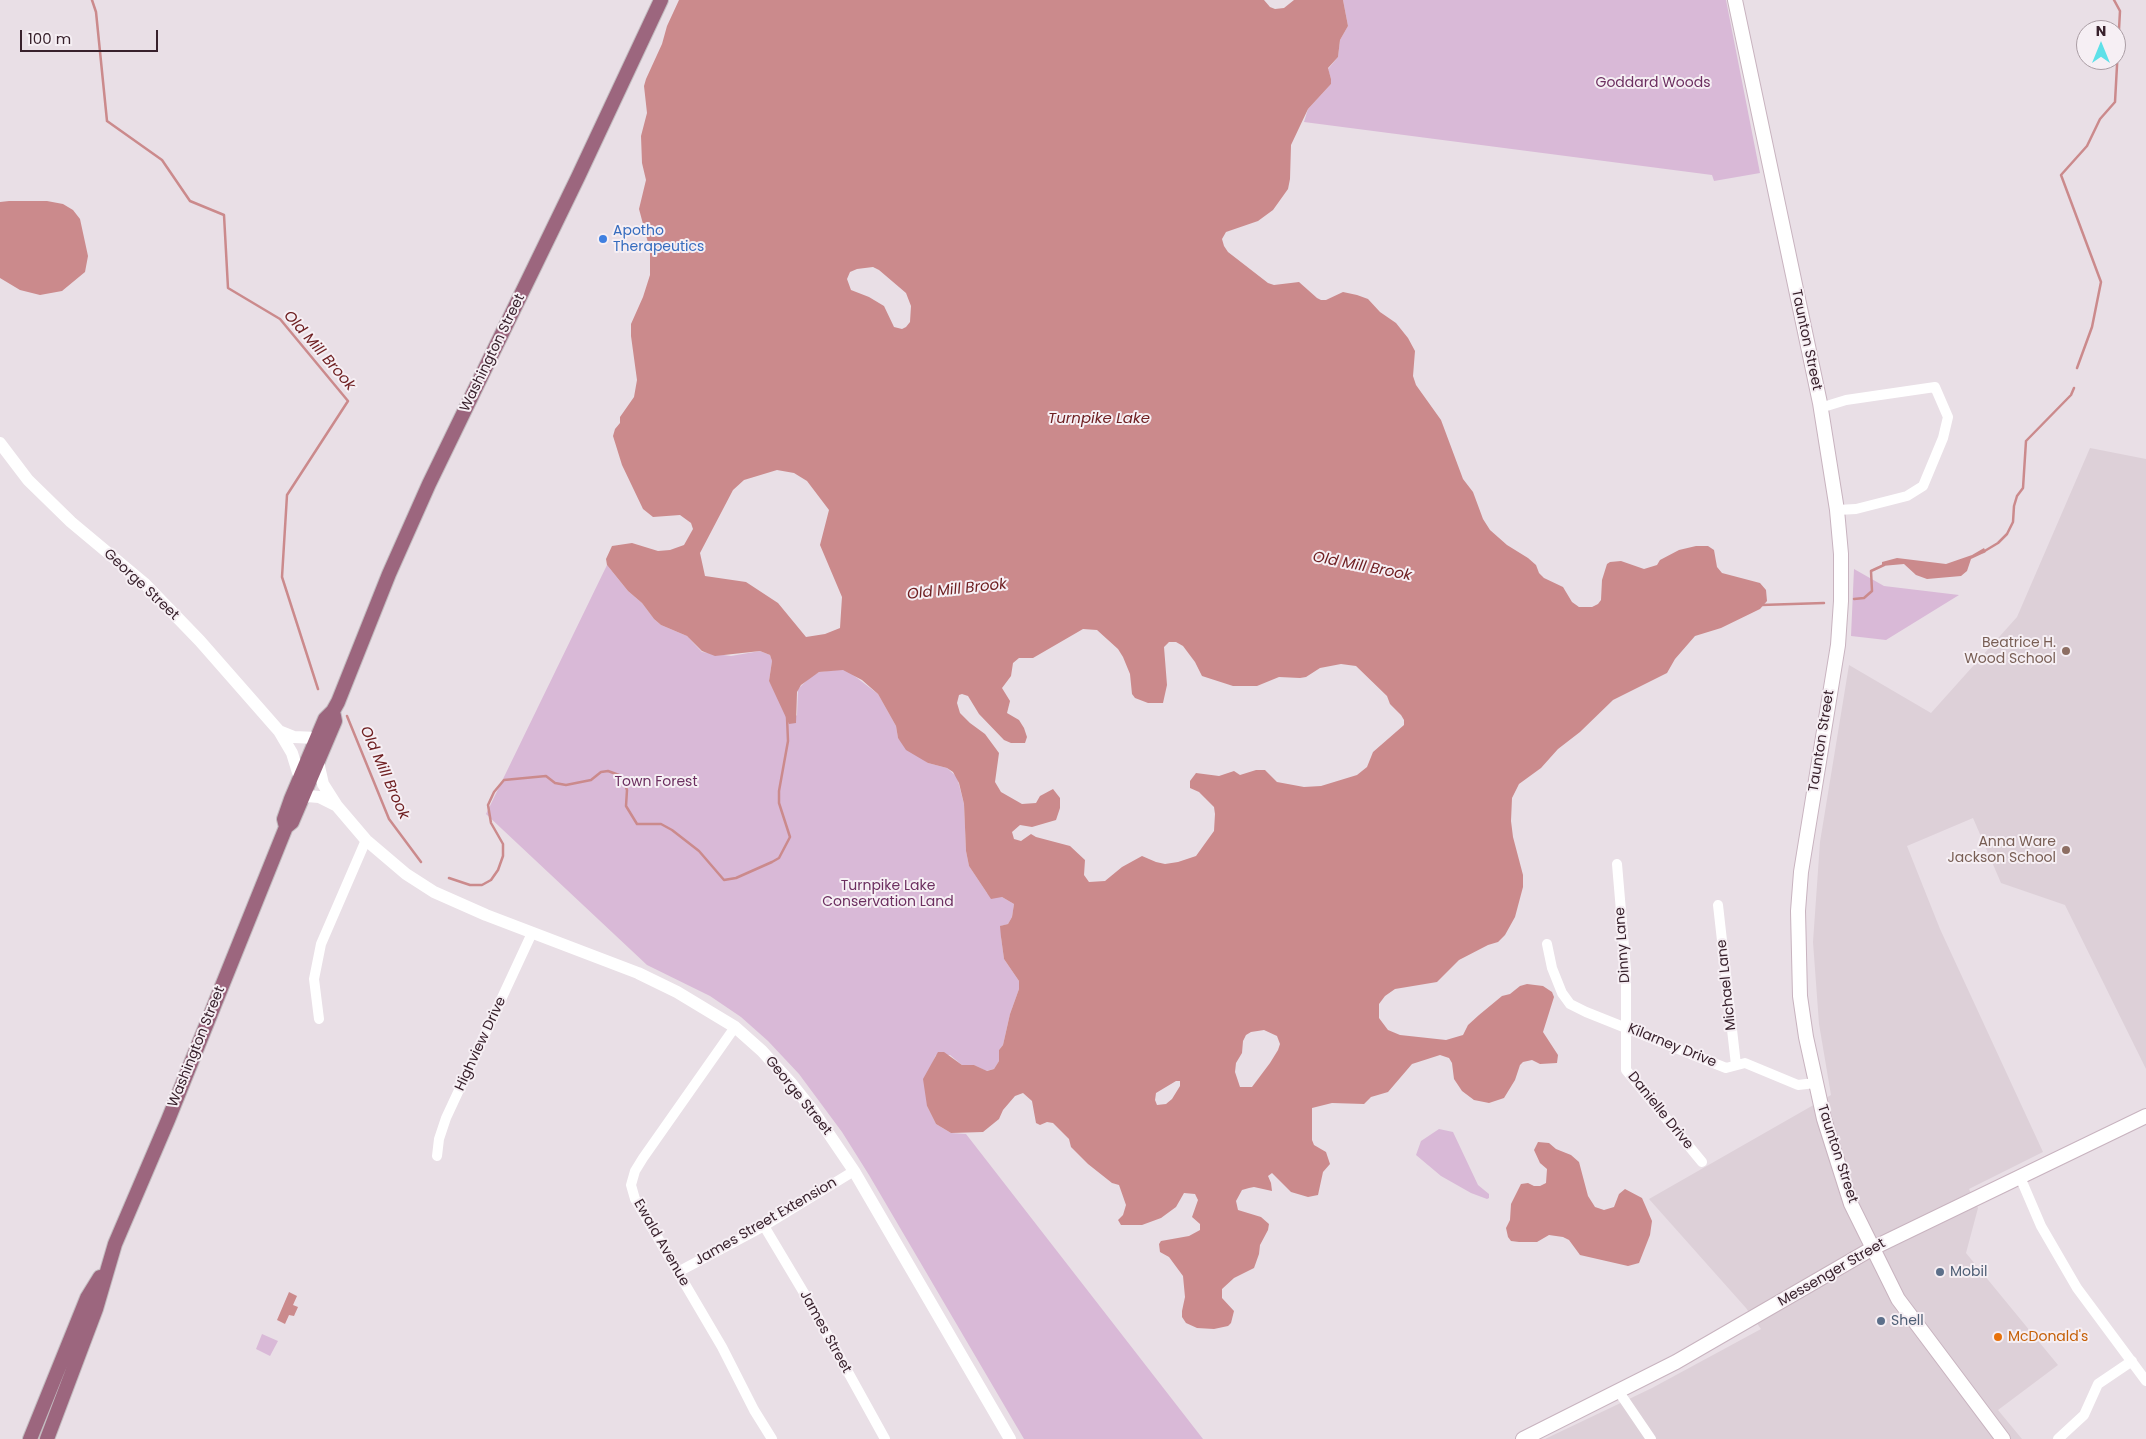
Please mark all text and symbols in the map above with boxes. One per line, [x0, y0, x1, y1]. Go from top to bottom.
scale bar [22, 20, 160, 52]
north arrow [2076, 20, 2126, 70]
text: N [2096, 21, 2106, 41]
text: 100 m [28, 28, 71, 49]
park label: Goddard Woods [1595, 75, 1711, 91]
place label: Apotho Therapeutics [613, 223, 704, 256]
marker: Apotho Therapeutics [597, 233, 609, 245]
street label: Taunton Street [1787, 288, 1825, 392]
street label: Washington Street [457, 291, 529, 415]
water label: Old Mill Brook [279, 307, 359, 395]
water label: Turnpike Lake [1048, 410, 1150, 428]
street label: George Street [100, 546, 182, 624]
water label: Old Mill Brook [1311, 549, 1413, 585]
water label: Old Mill Brook [906, 576, 1008, 604]
place label: Beatrice H. Wood School [1964, 635, 2056, 668]
marker: Beatrice H. Wood School [2060, 645, 2072, 657]
street label: Taunton Street [1806, 689, 1838, 793]
water label: Old Mill Brook [355, 724, 413, 822]
park label: Town Forest [614, 774, 698, 790]
place label: Anna Ware Jackson School [1947, 834, 2056, 866]
marker: Anna Ware Jackson School [2060, 844, 2072, 856]
park label: Turnpike Lake Conservation Land [822, 878, 954, 910]
street label: Dinny Lane [1612, 906, 1634, 984]
street label: Michael Lane [1714, 939, 1740, 1031]
street label: Washington Street [165, 984, 229, 1110]
street label: Highview Drive [452, 994, 510, 1094]
street label: Kilarney Drive [1625, 1021, 1719, 1071]
street label: George Street [761, 1053, 835, 1139]
street label: Danielle Drive [1624, 1069, 1696, 1153]
street label: Taunton Street [1813, 1103, 1861, 1205]
street label: James Street Extension [692, 1174, 840, 1270]
street label: Ewald Avenue [629, 1197, 693, 1289]
street label: Messenger Street [1775, 1235, 1889, 1311]
place label: Mobil [1950, 1264, 1987, 1280]
marker: Mobil [1934, 1266, 1946, 1278]
street label: James Street [795, 1288, 855, 1376]
place label: Shell [1891, 1313, 1924, 1329]
marker: Shell [1875, 1315, 1887, 1327]
place label: McDonald's [2008, 1329, 2088, 1345]
marker: McDonald's [1992, 1331, 2004, 1343]

